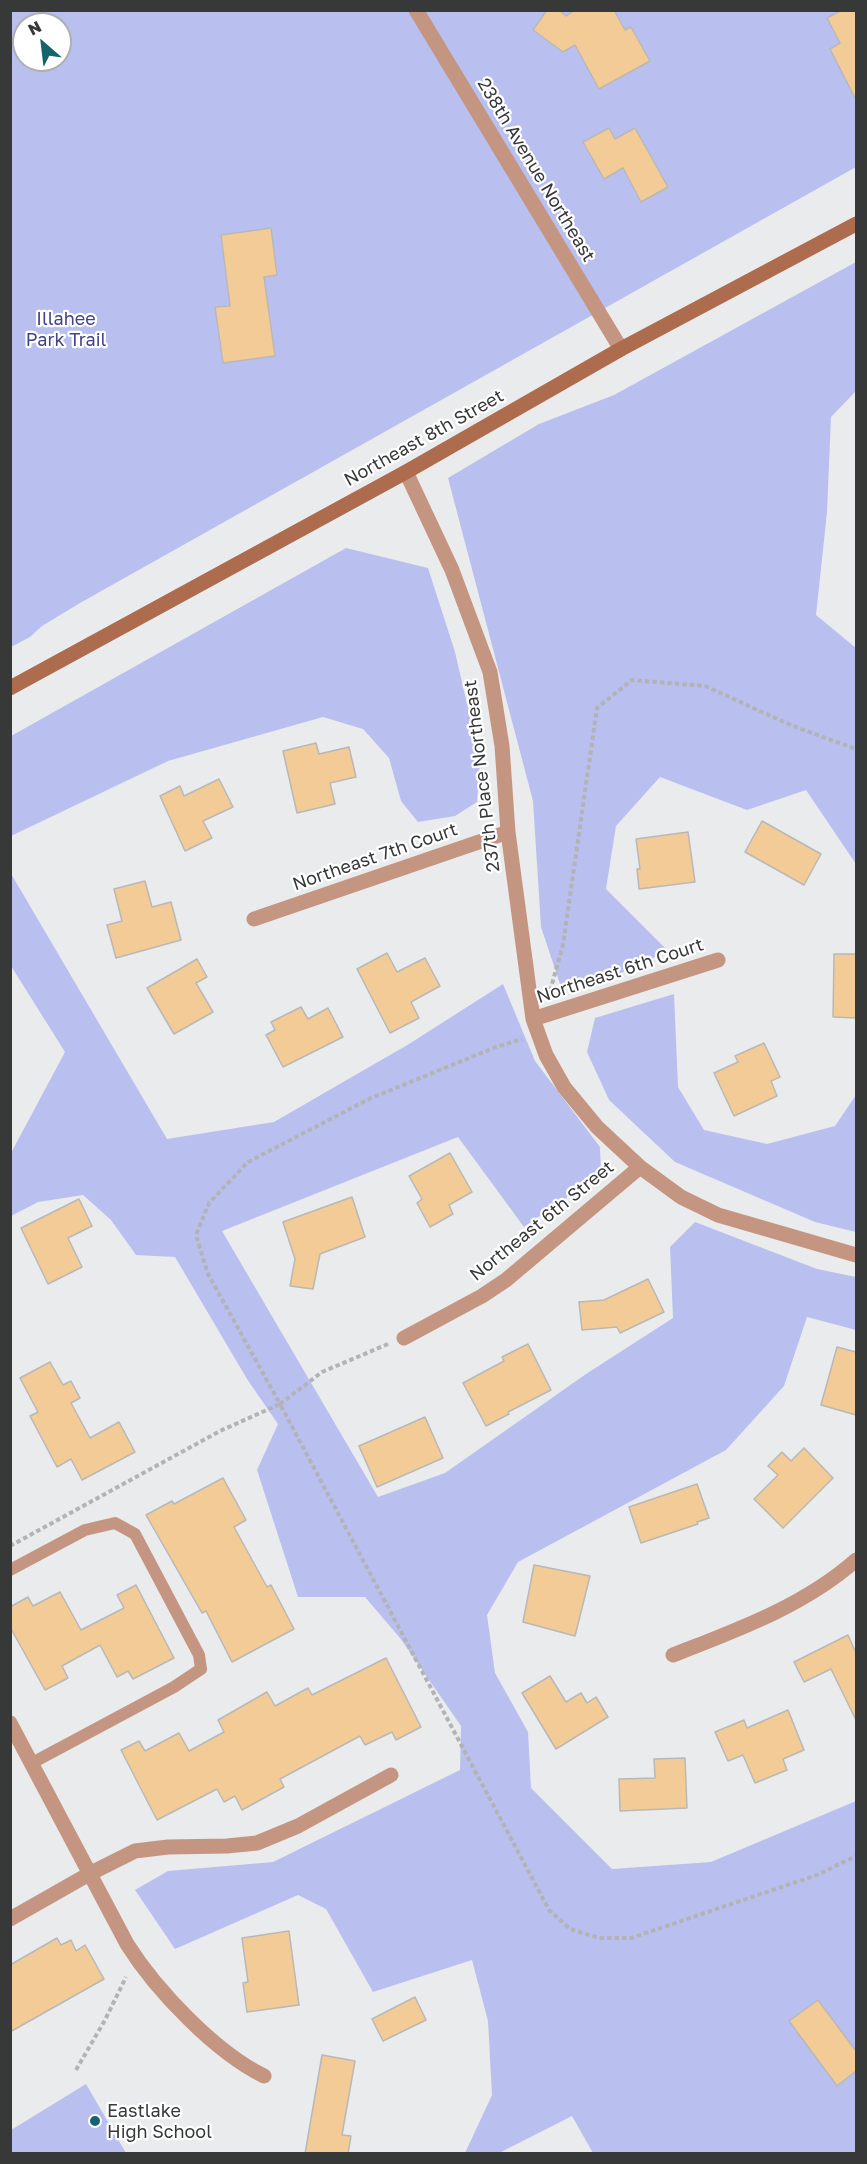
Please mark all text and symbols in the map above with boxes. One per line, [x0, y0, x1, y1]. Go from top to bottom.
north arrow [12, 12, 72, 72]
text: N [24, 16, 45, 40]
street label: 238th Avenue Northeast [473, 74, 599, 266]
park label: Illahee Park Trail [26, 308, 106, 350]
street label: Northeast 8th Street [340, 385, 508, 491]
street label: 237th Place Northeast [460, 679, 504, 873]
street label: Northeast 7th Court [290, 819, 460, 895]
street label: Northeast 6th Court [534, 934, 706, 1008]
street label: Northeast 6th Street [466, 1156, 618, 1286]
place label: Eastlake High School [107, 2100, 212, 2142]
marker: Eastlake High School [88, 2114, 102, 2128]

